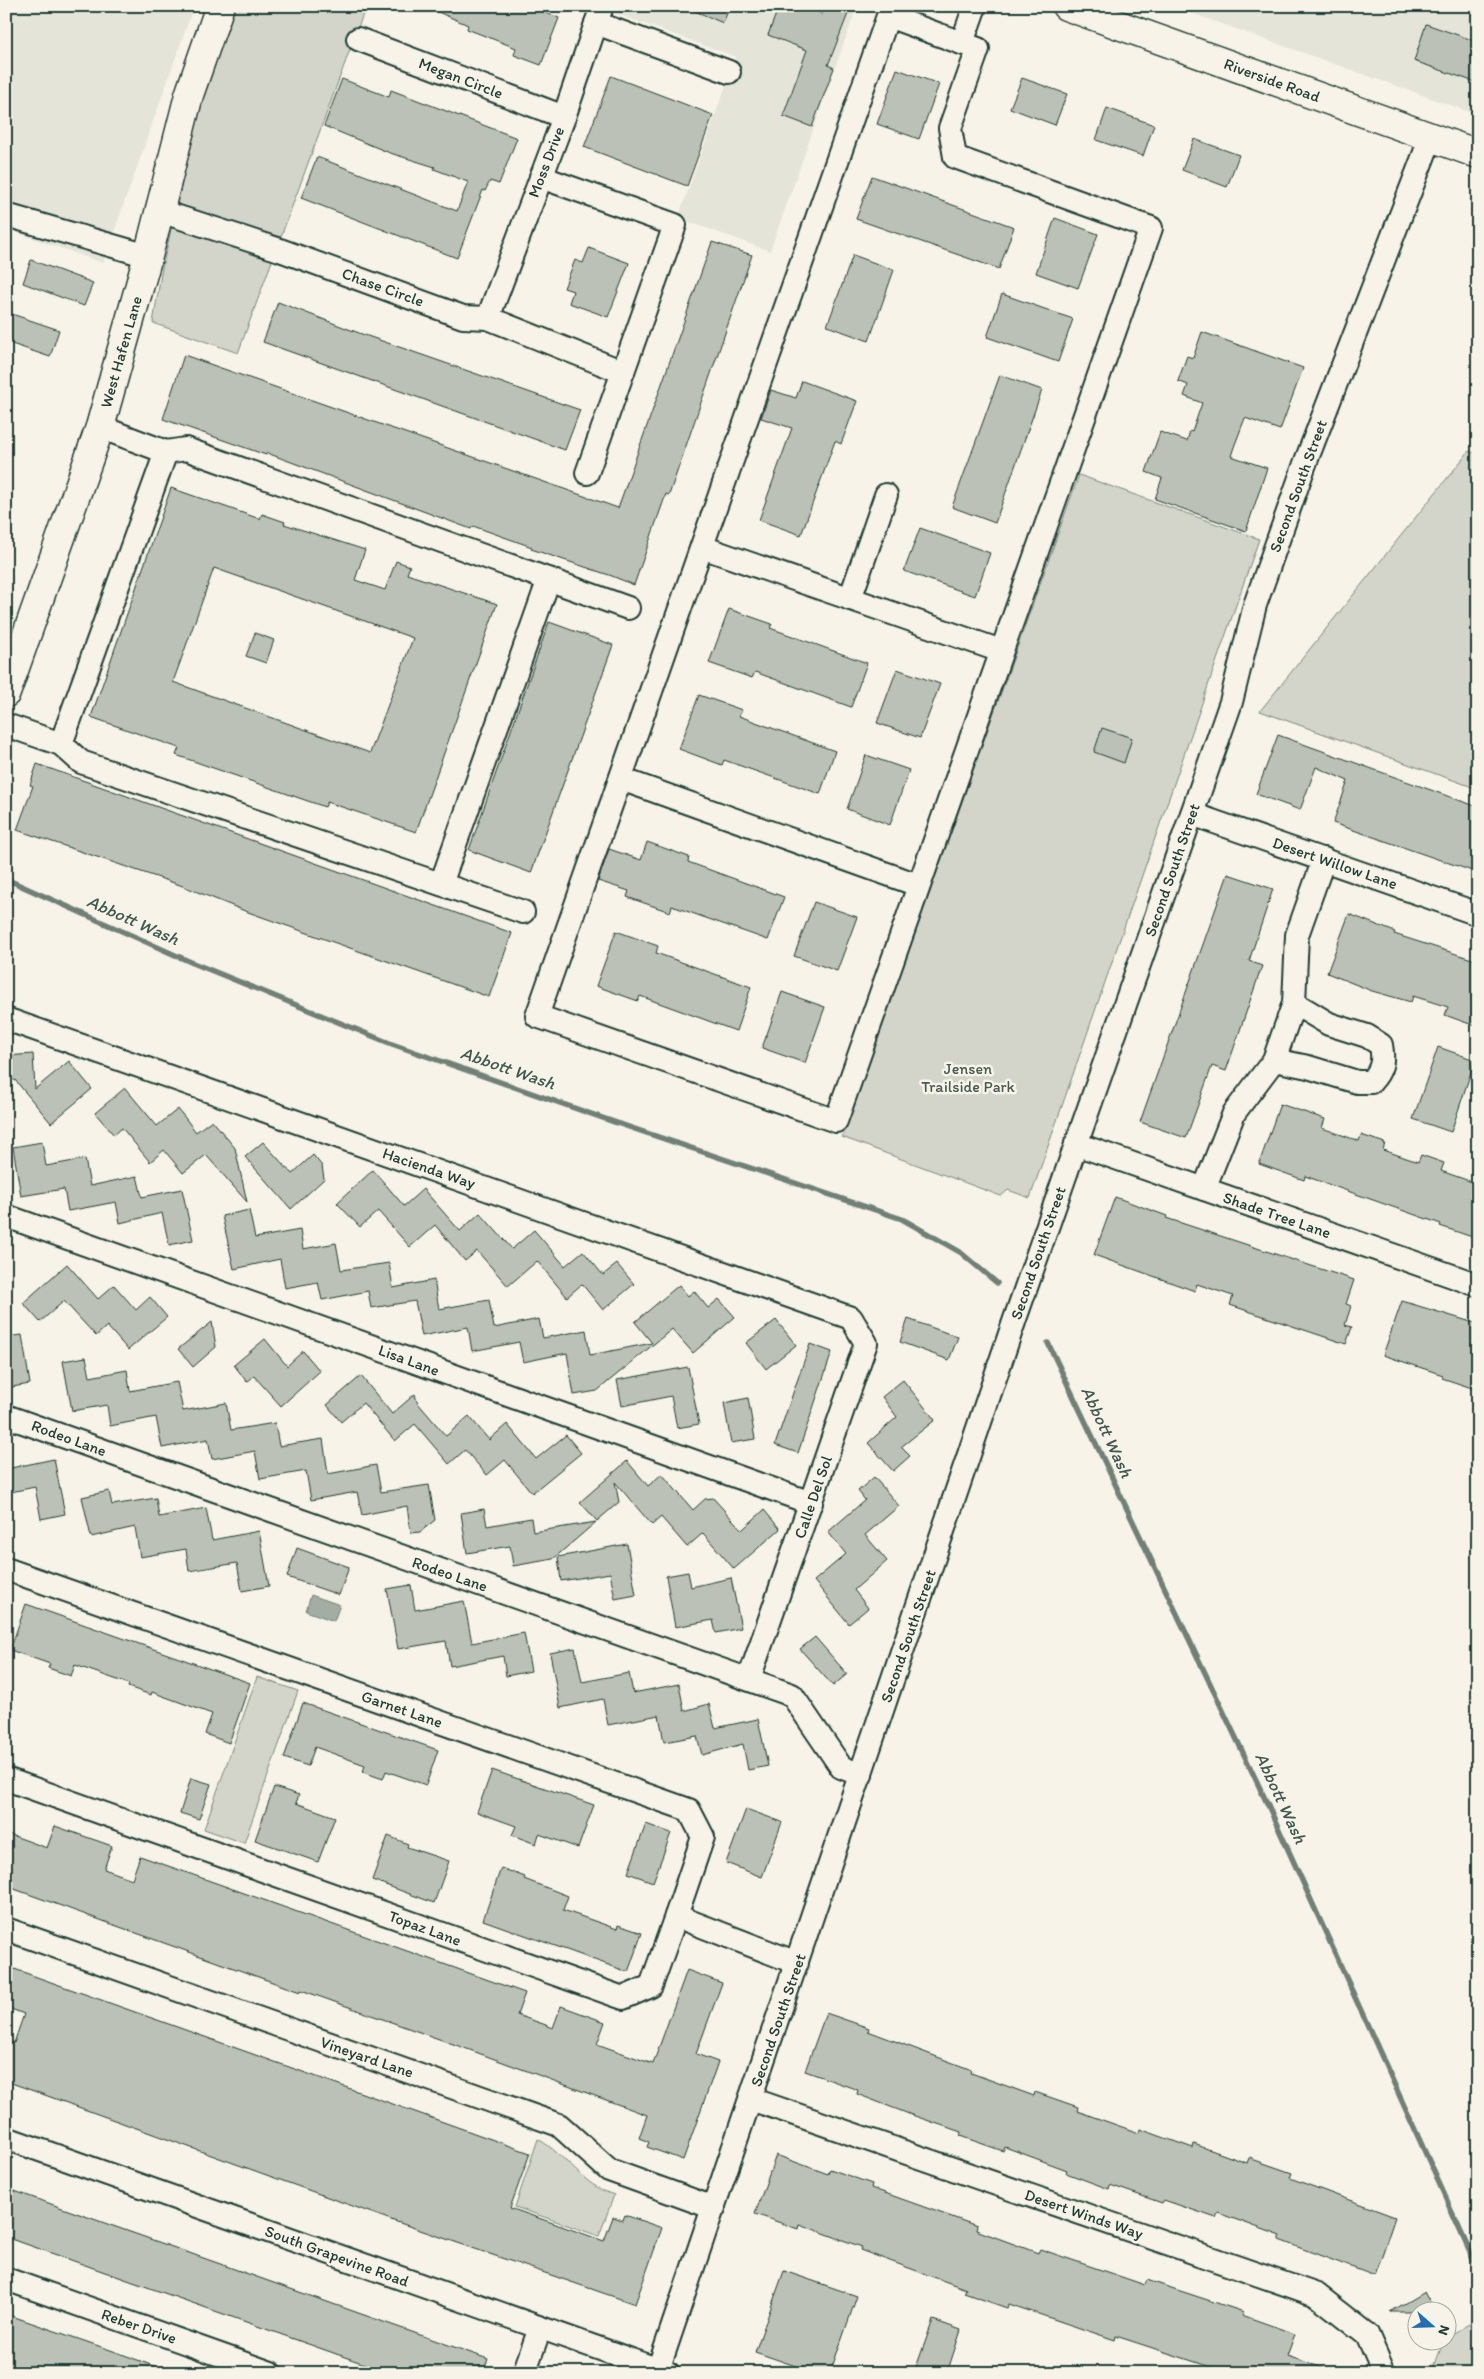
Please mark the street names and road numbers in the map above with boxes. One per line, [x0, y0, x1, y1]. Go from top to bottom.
street label: Megan Circle [416, 53, 506, 103]
street label: Riverside Road [1221, 54, 1323, 106]
street label: Moss Drive [524, 124, 568, 200]
street label: Chase Circle [339, 263, 427, 311]
street label: West Hafen Lane [96, 294, 146, 410]
street label: Second South Street [1265, 417, 1331, 555]
street label: Second South Street [1140, 801, 1204, 939]
street label: Desert Willow Lane [1270, 833, 1400, 893]
street label: Hacienda Way [380, 1143, 478, 1193]
street label: Second South Street [1006, 1184, 1070, 1322]
street label: Shade Tree Lane [1221, 1188, 1334, 1242]
street label: Lisa Lane [376, 1340, 442, 1380]
street label: Rodeo Lane [29, 1416, 109, 1460]
street label: Calle Del Sol [790, 1453, 836, 1541]
street label: Rodeo Lane [410, 1552, 490, 1596]
street label: Second South Street [876, 1567, 940, 1705]
street label: Garnet Lane [359, 1686, 445, 1732]
street label: Topaz Lane [386, 1906, 464, 1950]
street label: Second South Street [746, 1951, 810, 2089]
street label: Vineyard Lane [318, 2032, 416, 2082]
street label: Desert Winds Way [1022, 2185, 1146, 2243]
street label: South Grapevine Road [262, 2221, 412, 2291]
street label: Reber Drive [99, 2304, 179, 2348]

